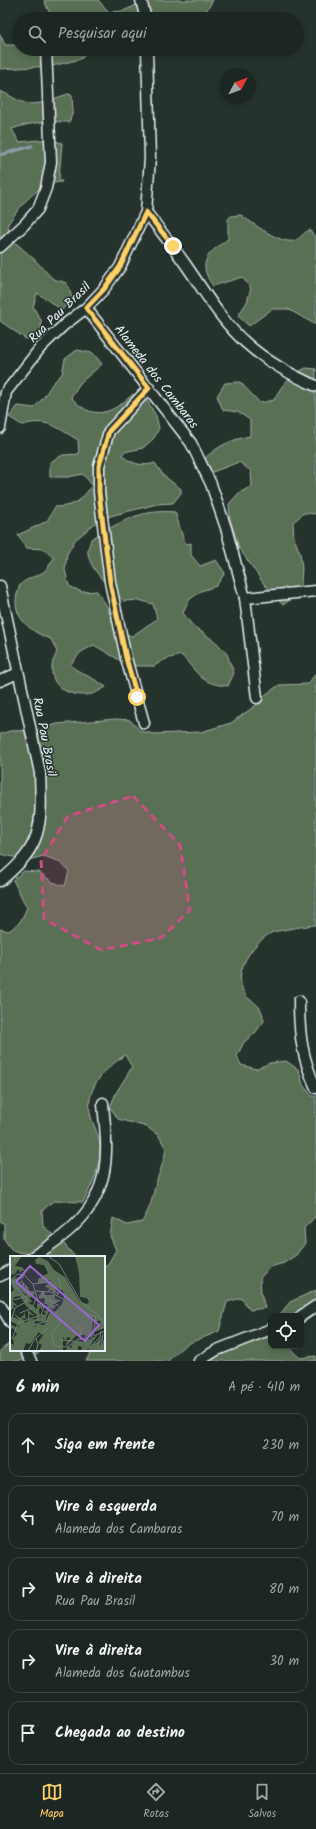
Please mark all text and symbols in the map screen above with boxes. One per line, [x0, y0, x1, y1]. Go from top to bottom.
search box [12, 12, 304, 56]
text: Pesquisar aqui [58, 22, 147, 46]
icon: search [26, 23, 48, 45]
north arrow [220, 68, 256, 104]
route end [164, 237, 182, 255]
street label: Rua Pau Brasil [24, 278, 96, 348]
street label: Alameda dos Cambaras [109, 320, 204, 434]
route start [128, 688, 146, 706]
street label: Rua Pau Brasil [26, 696, 62, 778]
inset map [10, 1256, 105, 1351]
map controls [268, 1313, 304, 1349]
button: locate [268, 1313, 304, 1349]
text: 6 min [16, 1374, 60, 1401]
text: A pé · 410 m [228, 1377, 300, 1398]
text: Siga em frente [55, 1433, 155, 1457]
icon: ahead [17, 1434, 39, 1456]
text: 230 m [262, 1435, 299, 1456]
text: Vire à esquerda [55, 1495, 157, 1519]
icon: left [17, 1506, 39, 1528]
text: 70 m [271, 1507, 299, 1528]
text: Alameda dos Cambaras [55, 1519, 182, 1540]
text: Vire à direita [55, 1567, 142, 1591]
icon: right [17, 1578, 39, 1600]
text: 80 m [269, 1579, 299, 1600]
text: Rua Pau Brasil [55, 1591, 135, 1612]
text: Vire à direita [55, 1639, 142, 1663]
icon: right [17, 1650, 39, 1672]
text: 30 m [270, 1651, 299, 1672]
text: Alameda dos Guatambus [55, 1663, 190, 1684]
text: Chegada ao destino [55, 1721, 185, 1745]
icon: arrive [17, 1722, 39, 1744]
tab: Mapa [40, 1781, 64, 1823]
tab: Rotas [143, 1781, 169, 1823]
tab: Salvos [248, 1781, 276, 1823]

